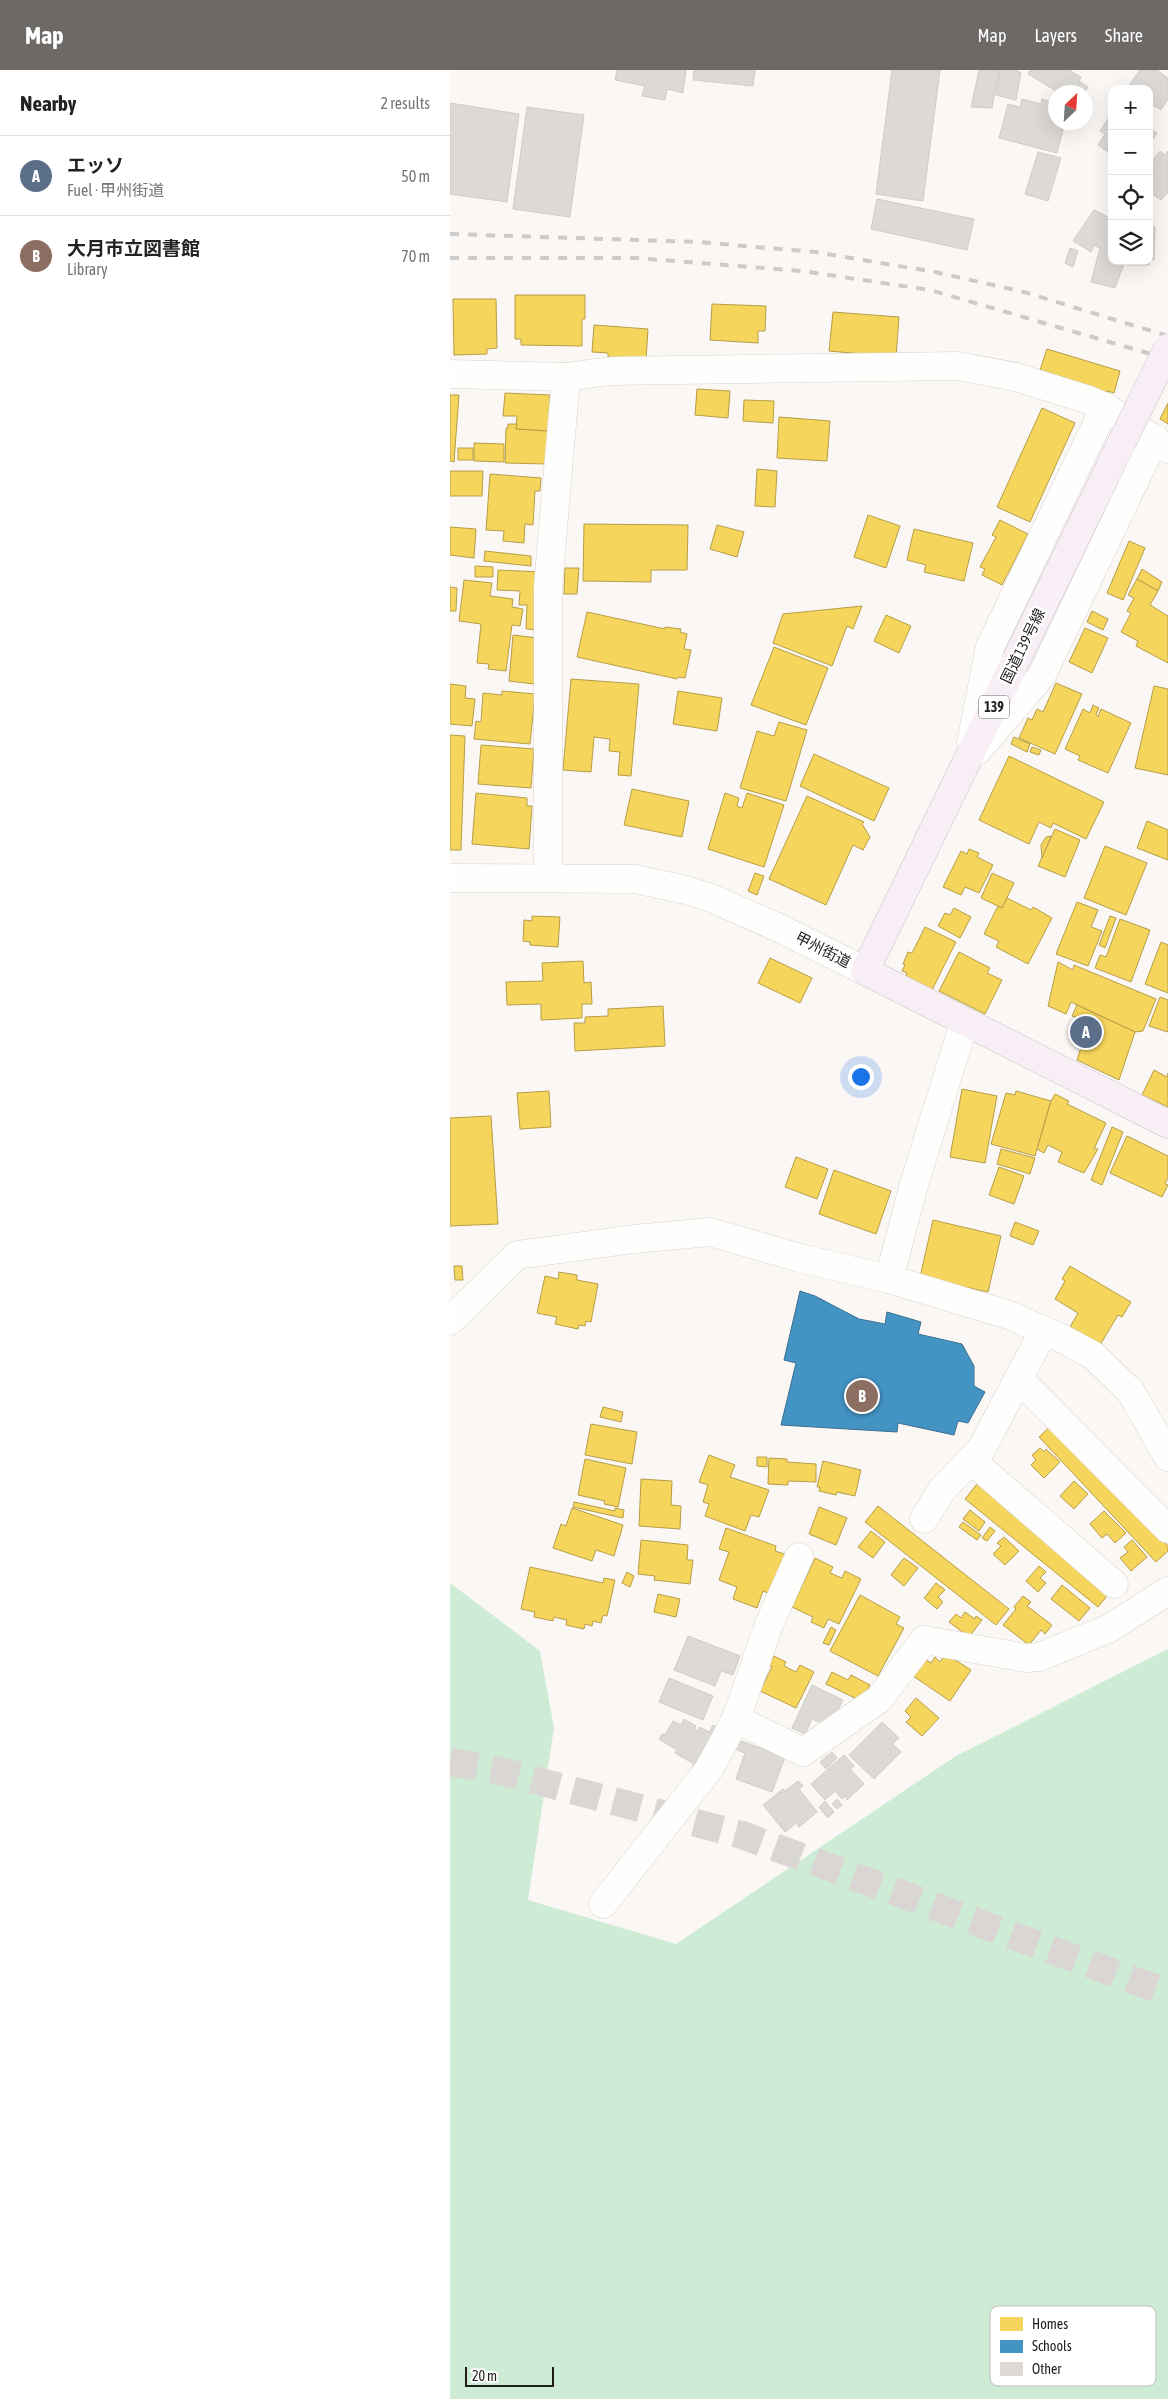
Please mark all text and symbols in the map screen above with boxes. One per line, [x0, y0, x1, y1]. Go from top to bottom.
text: Map [25, 22, 64, 49]
text: Map [977, 25, 1006, 46]
text: Layers [1034, 25, 1077, 46]
text: Share [1105, 25, 1143, 46]
north arrow [1048, 85, 1093, 130]
map controls [1108, 85, 1153, 265]
button: + [1108, 85, 1153, 130]
text: Nearby [20, 91, 76, 115]
text: 2 results [380, 94, 430, 112]
button: − [1108, 130, 1153, 175]
text: エッソ [67, 154, 124, 176]
text: A [32, 167, 40, 185]
text: 50 m [401, 167, 430, 185]
button: locate [1108, 175, 1153, 220]
text: Fuel · 甲州街道 [67, 181, 164, 199]
button: layers [1108, 220, 1153, 265]
text: 大月市立図書館 [67, 237, 200, 259]
text: B [32, 247, 40, 265]
text: 70 m [401, 247, 430, 265]
text: Library [67, 260, 108, 278]
street label: 国道139号線 [997, 606, 1048, 686]
road number: 139 [979, 696, 1009, 719]
street label: 甲州街道 [793, 928, 854, 971]
pin: A [1070, 1013, 1102, 1051]
your location [848, 1064, 874, 1090]
pin: B [846, 1377, 878, 1415]
legend [990, 2306, 1156, 2386]
text: Homes [1032, 2316, 1068, 2332]
text: Schools [1032, 2338, 1072, 2354]
text: Other [1032, 2361, 1062, 2377]
scale bar [465, 2364, 554, 2387]
text: 20 m [472, 2368, 497, 2384]

